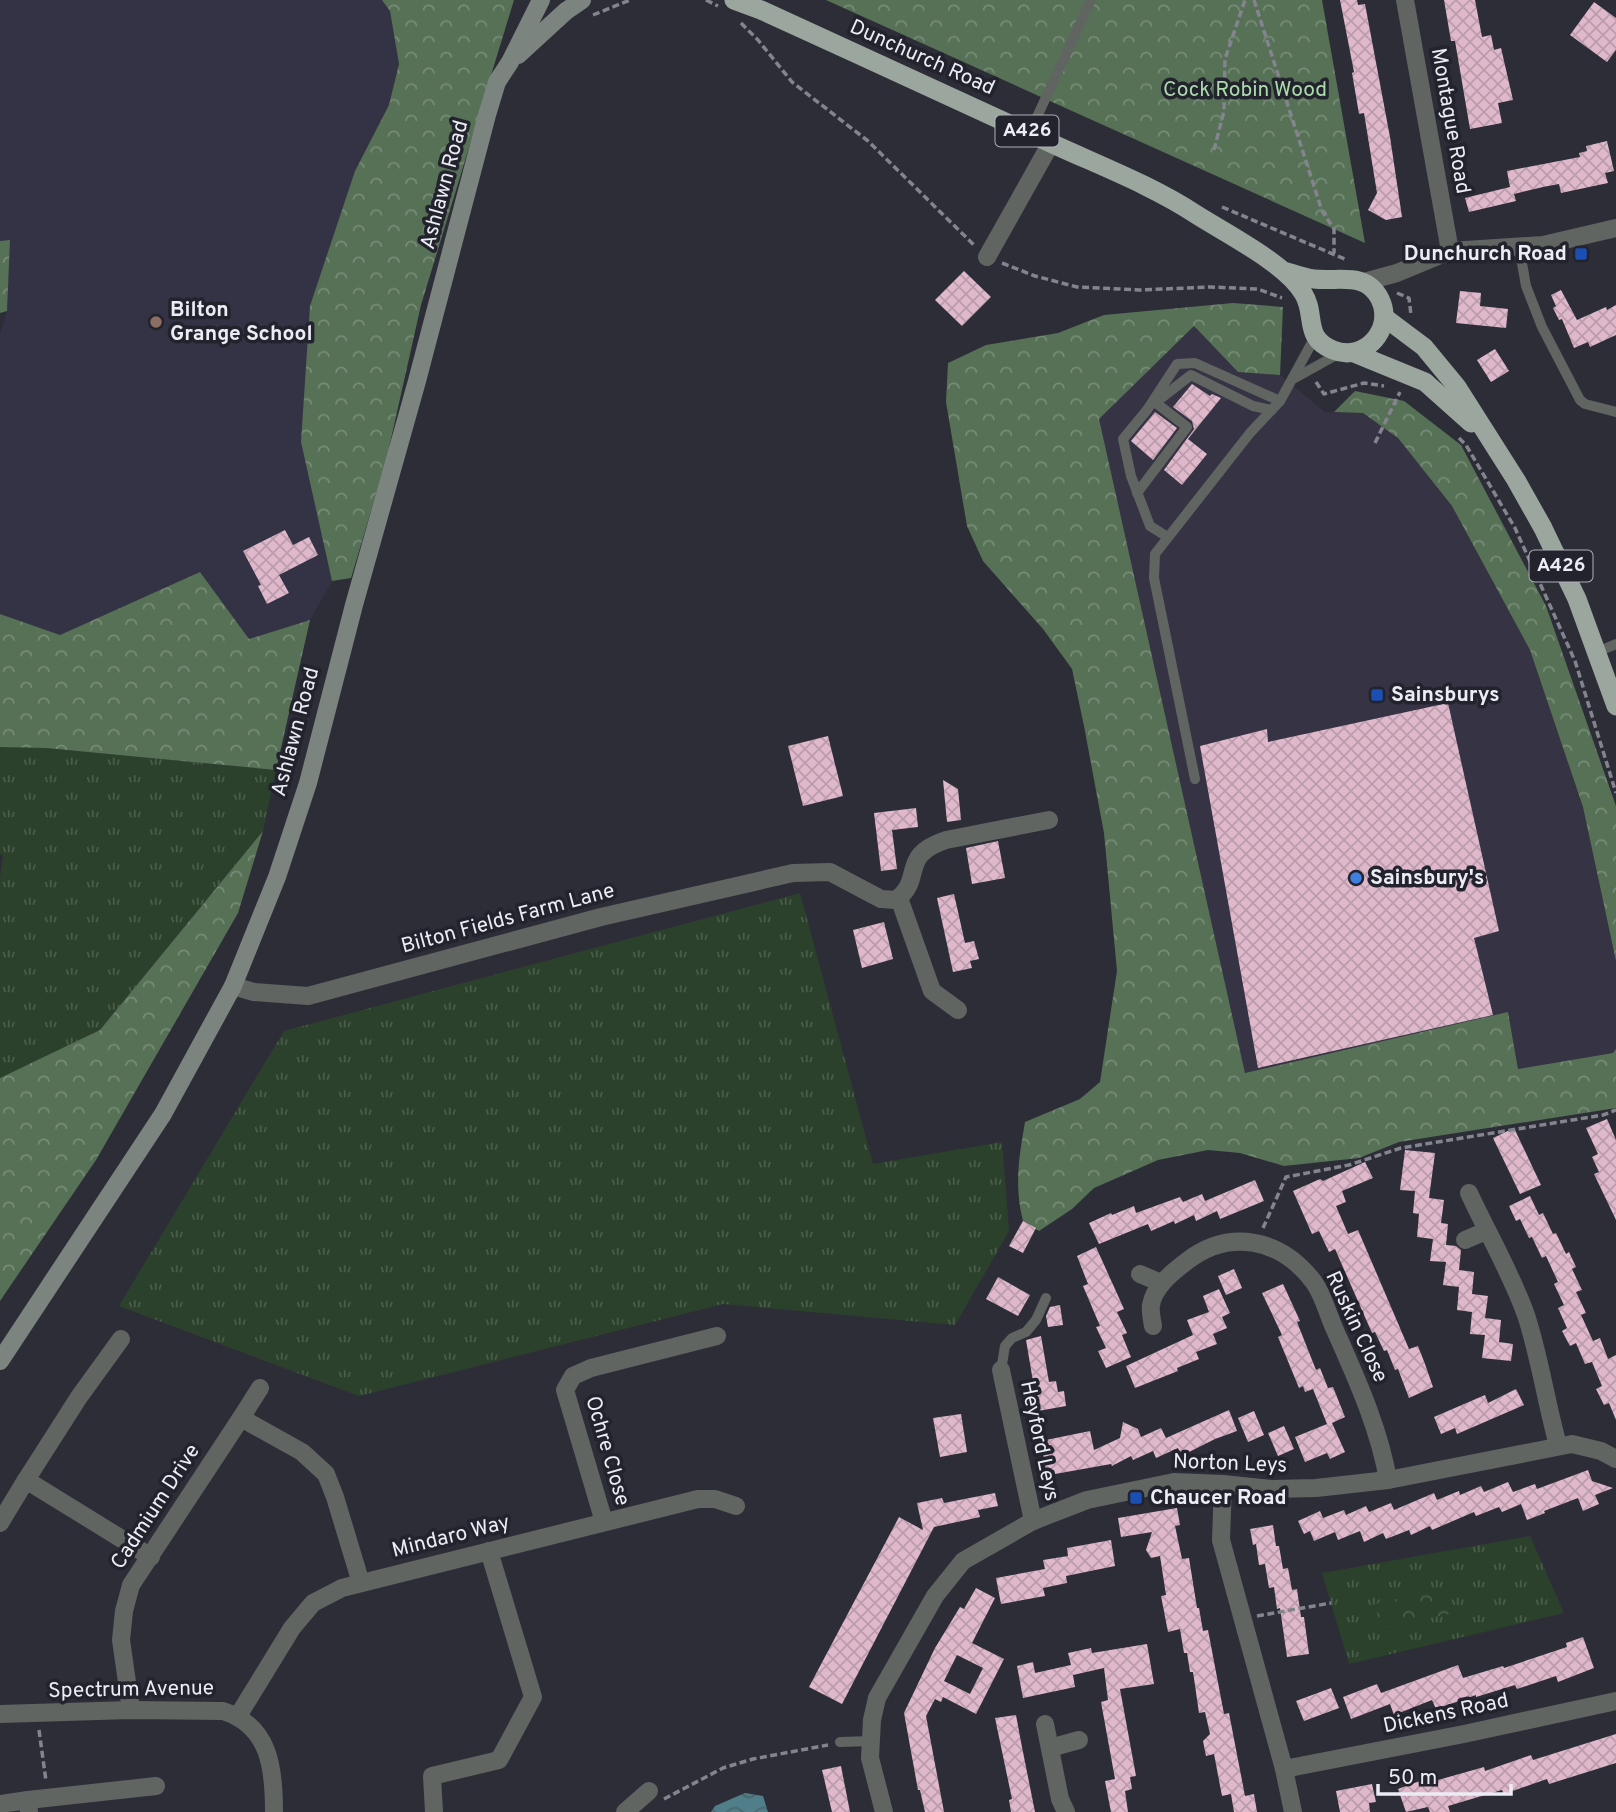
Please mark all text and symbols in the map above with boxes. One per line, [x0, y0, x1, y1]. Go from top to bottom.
street label: Dunchurch Road [845, 14, 999, 102]
street label: Montague Road [1424, 46, 1476, 196]
park label: Cock Robin Wood [1163, 77, 1327, 104]
road number: A426 [996, 116, 1058, 146]
street label: Ashlawn Road [415, 117, 475, 253]
place label: Dunchurch Road [1404, 241, 1567, 268]
marker: Dunchurch Road [1573, 246, 1589, 262]
place label: Bilton Grange School [170, 297, 313, 348]
marker: Bilton Grange School [148, 314, 164, 330]
road number: A426 [1530, 551, 1592, 582]
street label: Ashlawn Road [266, 664, 326, 800]
place label: Sainsburys [1391, 682, 1500, 709]
marker: Sainsburys [1369, 687, 1385, 703]
place label: Sainsbury's [1370, 865, 1484, 892]
marker: Sainsbury's [1348, 870, 1364, 886]
street label: Bilton Fields Farm Lane [398, 877, 618, 961]
street label: Ruskin Close [1318, 1267, 1394, 1387]
street label: Heyford Leys [1013, 1378, 1065, 1504]
street label: Ochre Close [578, 1393, 636, 1509]
street label: Cadmium Drive [105, 1439, 207, 1575]
street label: Norton Leys [1172, 1449, 1288, 1479]
place label: Chaucer Road [1150, 1485, 1287, 1512]
marker: Chaucer Road [1128, 1490, 1144, 1506]
street label: Mindaro Way [389, 1509, 513, 1565]
street label: Spectrum Avenue [48, 1675, 214, 1705]
street label: Dickens Road [1381, 1688, 1511, 1740]
scale bar [1378, 1752, 1511, 1796]
text: 50 m [1388, 1765, 1437, 1792]

